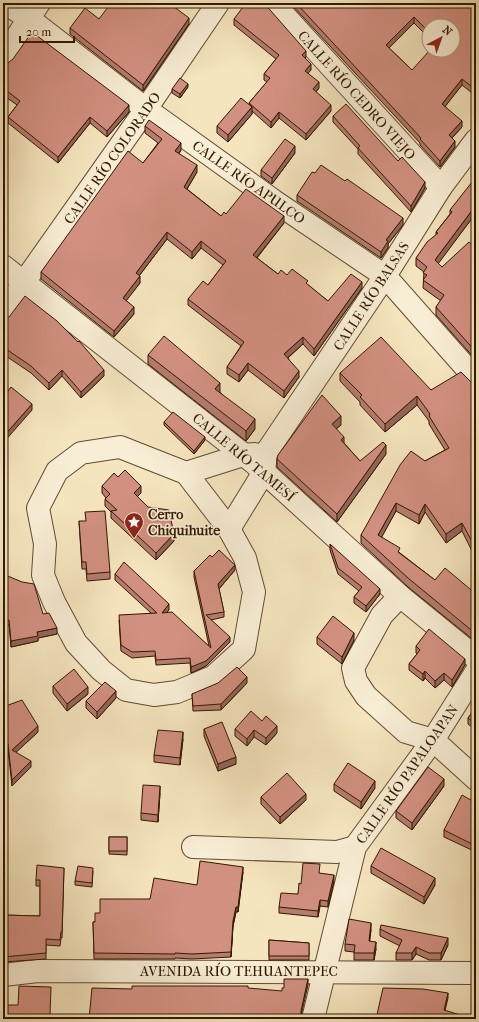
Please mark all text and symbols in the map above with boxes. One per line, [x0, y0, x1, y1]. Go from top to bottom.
scale bar [20, 18, 74, 44]
north arrow [421, 18, 461, 58]
text: N [440, 23, 455, 39]
text: 20 m [26, 25, 51, 39]
street label: CALLE RÍO CEDRO VIEJO [294, 27, 420, 163]
street label: CALLE RÍO COLORADO [60, 88, 164, 228]
street label: CALLE RÍO APULCO [189, 136, 309, 228]
street label: CALLE RÍO BALSAS [329, 238, 413, 354]
street label: CALLE RÍO TAMESÍ [189, 409, 299, 506]
place label: Cerro Chiquihuite [148, 506, 220, 539]
place icon: Cerro Chiquihuite [123, 511, 145, 539]
street label: CALLE RÍO PAPALOAPAN [352, 700, 462, 847]
street label: AVENIDA RÍO TEHUANTEPEC [139, 962, 338, 980]

